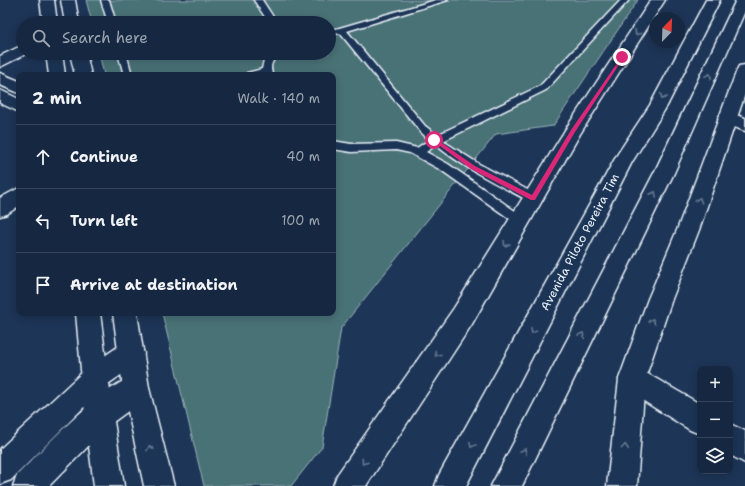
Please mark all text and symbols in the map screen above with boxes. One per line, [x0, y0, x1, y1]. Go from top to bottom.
north arrow [649, 12, 685, 48]
search box [16, 16, 336, 60]
icon: search [30, 27, 52, 49]
text: Search here [62, 28, 148, 48]
one-way arrow [634, 29, 642, 36]
route end [613, 48, 631, 66]
one-way arrow [704, 72, 712, 80]
text: 2 min [32, 87, 82, 109]
text: Walk · 140 m [237, 90, 320, 107]
one-way arrow [660, 93, 668, 100]
route start [425, 131, 443, 149]
icon: ahead [32, 146, 54, 168]
text: Continue [70, 147, 138, 167]
text: 40 m [286, 148, 320, 165]
street label: Avenida Piloto Pereira Tim [537, 171, 623, 313]
one-way arrow [649, 190, 656, 198]
one-way arrow [694, 196, 702, 203]
icon: left [32, 210, 54, 232]
text: Turn left [70, 211, 138, 231]
text: 100 m [281, 212, 320, 229]
one-way arrow [504, 240, 511, 247]
icon: arrive [32, 274, 54, 296]
text: Arrive at destination [70, 275, 238, 295]
one-way arrow [647, 318, 656, 325]
one-way arrow [530, 326, 538, 334]
one-way arrow [577, 332, 585, 339]
one-way arrow [434, 350, 442, 357]
map controls [697, 366, 733, 474]
button: + [697, 366, 733, 402]
button: − [697, 402, 733, 438]
button: layers [697, 438, 733, 474]
one-way arrow [469, 441, 477, 448]
one-way arrow [621, 444, 630, 450]
one-way arrow [147, 445, 155, 451]
one-way arrow [519, 448, 527, 455]
one-way arrow [361, 458, 369, 465]

